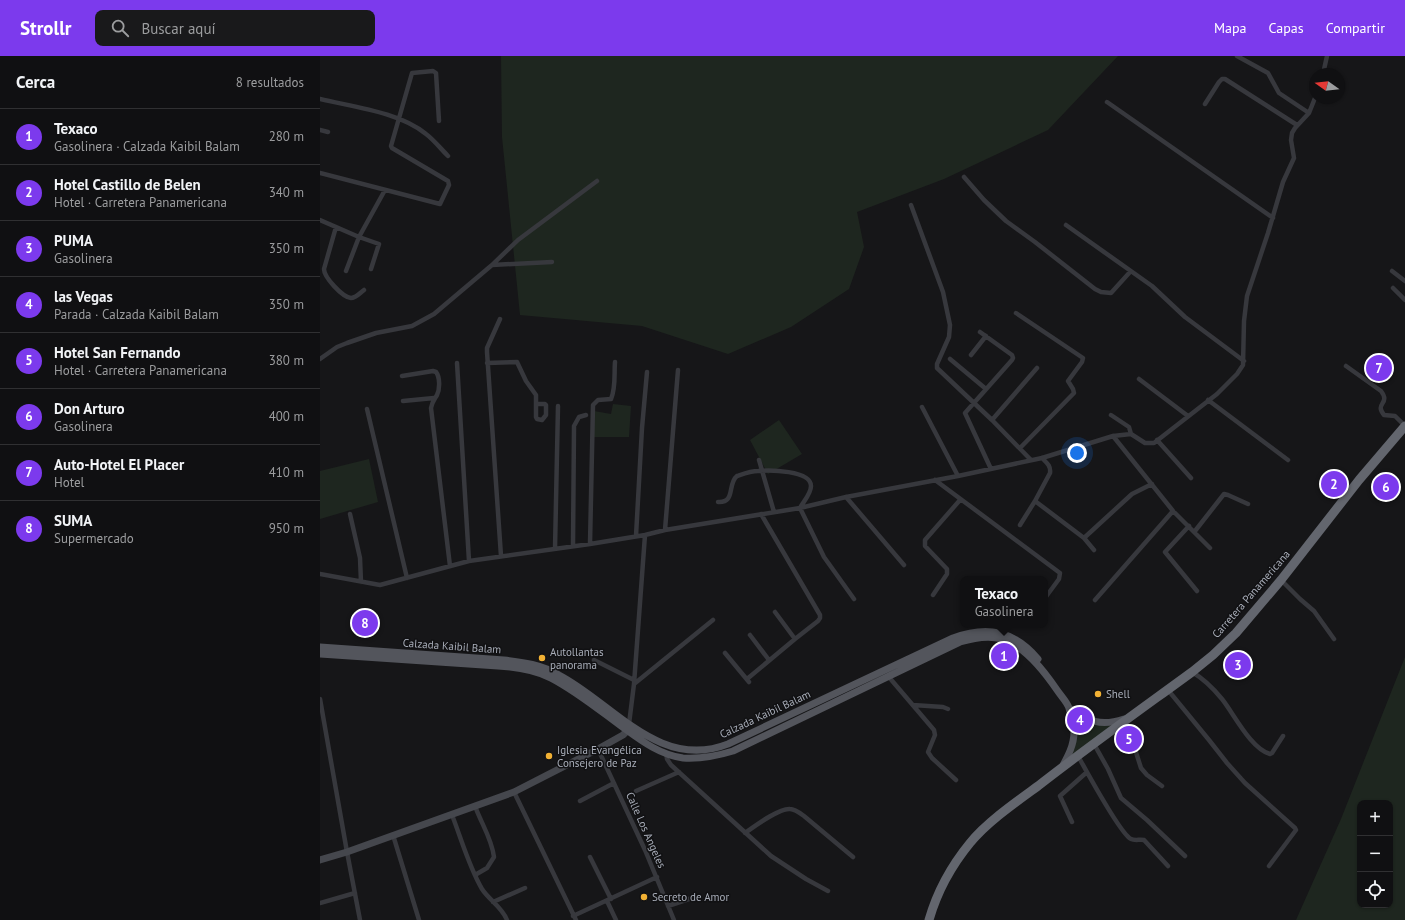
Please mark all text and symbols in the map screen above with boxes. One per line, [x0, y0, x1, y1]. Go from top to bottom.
search box [95, 10, 375, 46]
text: Strollr [20, 16, 71, 40]
icon: search [109, 17, 131, 39]
text: Buscar aquí [141, 19, 216, 38]
text: Mapa [1214, 19, 1247, 37]
text: Capas [1269, 19, 1304, 37]
text: Compartir [1326, 19, 1385, 37]
north arrow [1309, 68, 1345, 104]
text: Cerca [16, 71, 55, 93]
text: 8 resultados [236, 74, 304, 91]
text: Texaco [54, 119, 98, 138]
text: 1 [25, 128, 33, 145]
text: 280 m [269, 128, 304, 145]
text: Gasolinera · Calzada Kaibil Balam [54, 138, 240, 155]
text: Hotel Castillo de Belen [54, 175, 201, 194]
text: 2 [25, 184, 33, 201]
text: 340 m [269, 184, 304, 201]
text: Hotel · Carretera Panamericana [54, 194, 227, 211]
text: PUMA [54, 231, 93, 250]
text: 3 [25, 240, 33, 257]
text: 350 m [269, 240, 304, 257]
text: Gasolinera [54, 250, 113, 267]
text: las Vegas [54, 287, 113, 306]
text: 4 [25, 296, 33, 313]
text: 350 m [269, 296, 304, 313]
text: Parada · Calzada Kaibil Balam [54, 306, 219, 323]
text: Hotel San Fernando [54, 343, 181, 362]
text: 5 [25, 352, 33, 369]
text: 380 m [269, 352, 304, 369]
pin: 7 [1366, 353, 1392, 383]
text: Hotel · Carretera Panamericana [54, 362, 227, 379]
text: Don Arturo [54, 399, 125, 418]
text: 6 [25, 408, 33, 425]
text: 400 m [269, 408, 304, 425]
text: Gasolinera [54, 418, 113, 435]
your location [1067, 443, 1087, 463]
text: Auto-Hotel El Placer [54, 455, 184, 474]
text: 7 [25, 464, 33, 481]
text: 410 m [269, 464, 304, 481]
pin: 2 [1321, 469, 1347, 499]
pin: 6 [1373, 472, 1399, 502]
text: Hotel [54, 474, 84, 491]
text: SUMA [54, 511, 92, 530]
text: 8 [25, 520, 33, 537]
text: 950 m [269, 520, 304, 537]
text: Supermercado [54, 530, 134, 547]
street label: Carretera Panamericana [1209, 547, 1293, 641]
popup [960, 576, 1048, 628]
text: Texaco [975, 584, 1018, 603]
text: Gasolinera [975, 603, 1033, 620]
pin: 8 [352, 608, 378, 638]
street label: Calzada Kaibil Balam [402, 636, 502, 656]
pin: 1 [991, 641, 1017, 671]
place label: Autollantas panorama [550, 645, 604, 672]
pin: 3 [1225, 650, 1251, 680]
marker: Autollantas panorama [537, 653, 547, 663]
street label: Calzada Kaibil Balam [717, 687, 813, 741]
place label: Shell [1106, 687, 1131, 701]
marker: Shell [1093, 689, 1103, 699]
pin: 4 [1067, 705, 1093, 735]
pin: 5 [1116, 724, 1142, 754]
place label: Iglesia Evangélica Consejero de Paz [557, 743, 642, 770]
marker: Iglesia Evangélica Consejero de Paz [544, 751, 554, 761]
street label: Calle Los Angeles [623, 790, 669, 871]
map controls [1357, 800, 1393, 908]
button: + [1357, 800, 1393, 836]
button: − [1357, 836, 1393, 872]
button: locate [1357, 872, 1393, 908]
place label: Secreto de Amor [652, 890, 729, 904]
marker: Secreto de Amor [639, 892, 649, 902]

